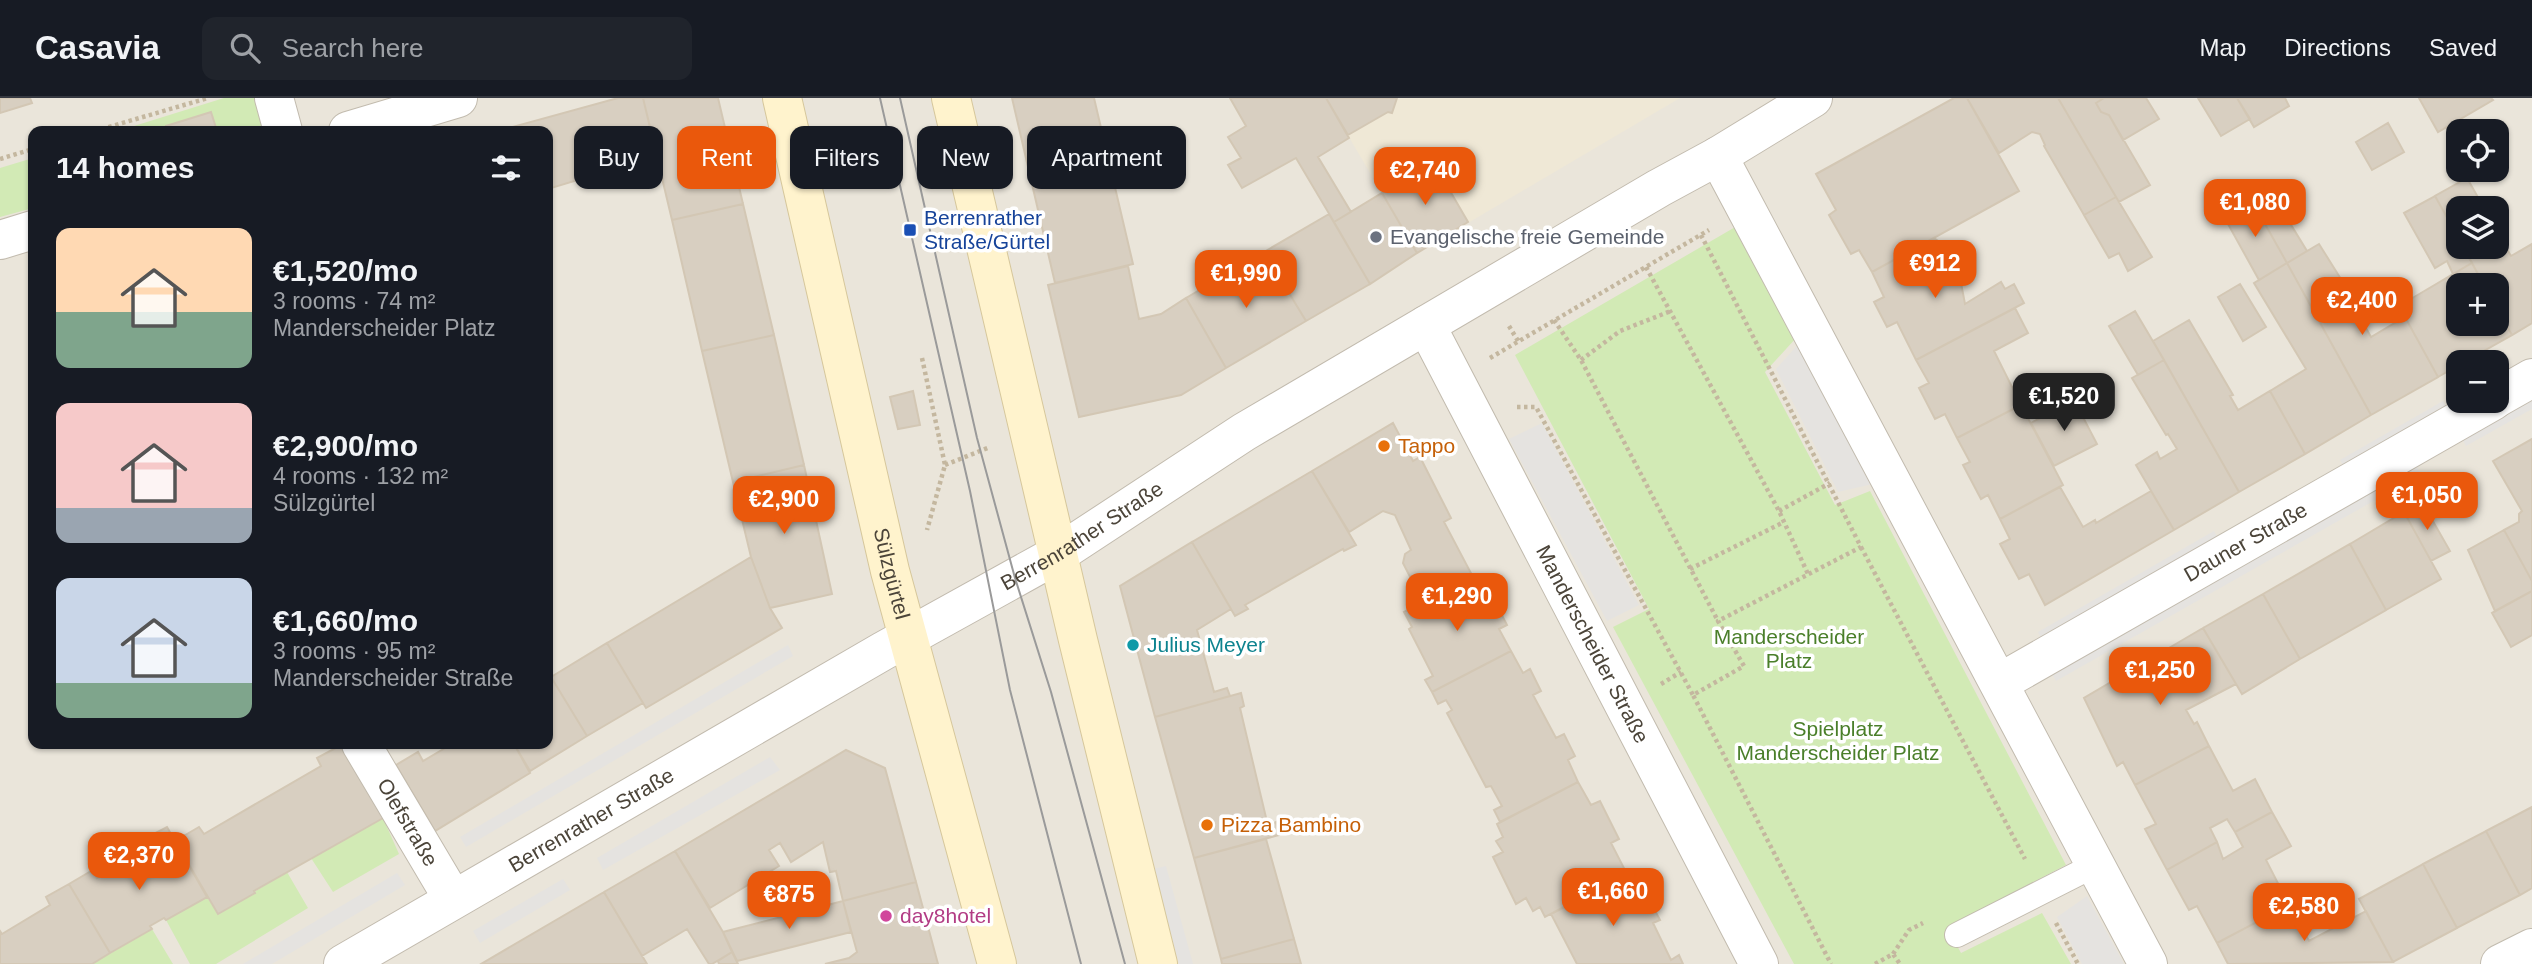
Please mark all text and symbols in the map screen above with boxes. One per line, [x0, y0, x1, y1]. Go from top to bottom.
search box [202, 17, 692, 80]
text: Casavia [35, 29, 160, 66]
icon: search [226, 29, 264, 67]
text: Search here [282, 33, 423, 63]
text: Map [2200, 34, 2246, 61]
text: Directions [2284, 34, 2391, 61]
text: Saved [2429, 34, 2497, 61]
map controls [2446, 119, 2509, 413]
button: locate [2446, 119, 2509, 182]
chip: Buy [574, 126, 663, 189]
chip: Rent [677, 126, 776, 189]
chip: Filters [790, 126, 903, 189]
chip: New [917, 126, 1013, 189]
chip: Apartment [1027, 126, 1186, 189]
pin: €2,740 [1368, 148, 1482, 207]
icon: filters [487, 149, 525, 187]
text: 14 homes [56, 151, 194, 184]
text: €2,740 [1390, 157, 1460, 183]
pin: €1,080 [2198, 180, 2312, 239]
text: €1,080 [2220, 189, 2290, 215]
button: layers [2446, 196, 2509, 259]
place label: Berrenrather Straße/Gürtel [924, 206, 1050, 253]
marker: Berrenrather Straße/Gürtel [902, 222, 918, 238]
place label: Evangelische freie Gemeinde [1390, 225, 1664, 248]
marker: Evangelische freie Gemeinde [1368, 229, 1384, 245]
pin: €912 [1894, 240, 1976, 300]
pin: €1,990 [1189, 250, 1303, 310]
text: €912 [1909, 250, 1961, 276]
text: €1,520/mo [273, 254, 418, 287]
icon: home [112, 256, 196, 340]
text: €1,990 [1211, 260, 1281, 286]
button: + [2446, 273, 2509, 336]
pin: €2,400 [2305, 278, 2419, 337]
text: €2,400 [2327, 287, 2397, 313]
text: 3 rooms · 74 m² [273, 288, 435, 314]
text: Manderscheider Platz [273, 315, 495, 341]
button: − [2446, 350, 2509, 413]
pin: €1,520 [2007, 374, 2121, 433]
text: €1,520 [2029, 383, 2099, 409]
text: €2,900/mo [273, 429, 418, 462]
icon: home [112, 431, 196, 515]
place label: Tappo [1398, 434, 1455, 457]
marker: Tappo [1376, 438, 1392, 454]
text: 4 rooms · 132 m² [273, 463, 448, 489]
pin: €1,050 [2370, 472, 2484, 532]
pin: €2,900 [727, 476, 841, 536]
street label: Berrenrather Straße [996, 476, 1167, 594]
text: €1,050 [2392, 482, 2462, 508]
text: €2,900 [749, 486, 819, 512]
text: Sülzgürtel [273, 490, 375, 516]
street label: Dauner Straße [2180, 498, 2311, 586]
street label: Sülzgürtel [870, 526, 915, 622]
street label: Manderscheider Straße [1532, 541, 1654, 747]
pin: €1,290 [1400, 574, 1514, 633]
text: €1,290 [1422, 583, 1492, 609]
text: €1,660/mo [273, 604, 418, 637]
icon: home [112, 606, 196, 690]
park label: Manderscheider Platz [1714, 625, 1864, 672]
place label: Julius Meyer [1147, 633, 1265, 656]
marker: Julius Meyer [1125, 637, 1141, 653]
text: 3 rooms · 95 m² [273, 638, 435, 664]
pin: €1,250 [2103, 648, 2217, 707]
text: €1,250 [2125, 657, 2195, 683]
text: Manderscheider Straße [273, 665, 513, 691]
park label: Spielplatz Manderscheider Platz [1736, 717, 1940, 764]
street label: Berrenrather Straße [504, 763, 678, 876]
street label: Olefstraße [373, 774, 443, 870]
place label: Pizza Bambino [1221, 813, 1361, 836]
marker: Pizza Bambino [1199, 817, 1215, 833]
pin: €2,370 [82, 832, 196, 892]
text: €2,370 [104, 842, 174, 868]
pin: €1,660 [1556, 868, 1670, 928]
pin: €875 [748, 872, 830, 931]
text: €1,660 [1578, 878, 1648, 904]
text: €875 [763, 881, 815, 907]
pin: €2,580 [2247, 884, 2361, 943]
text: €2,580 [2269, 893, 2339, 919]
place label: day8hotel [900, 904, 991, 927]
marker: day8hotel [878, 908, 894, 924]

